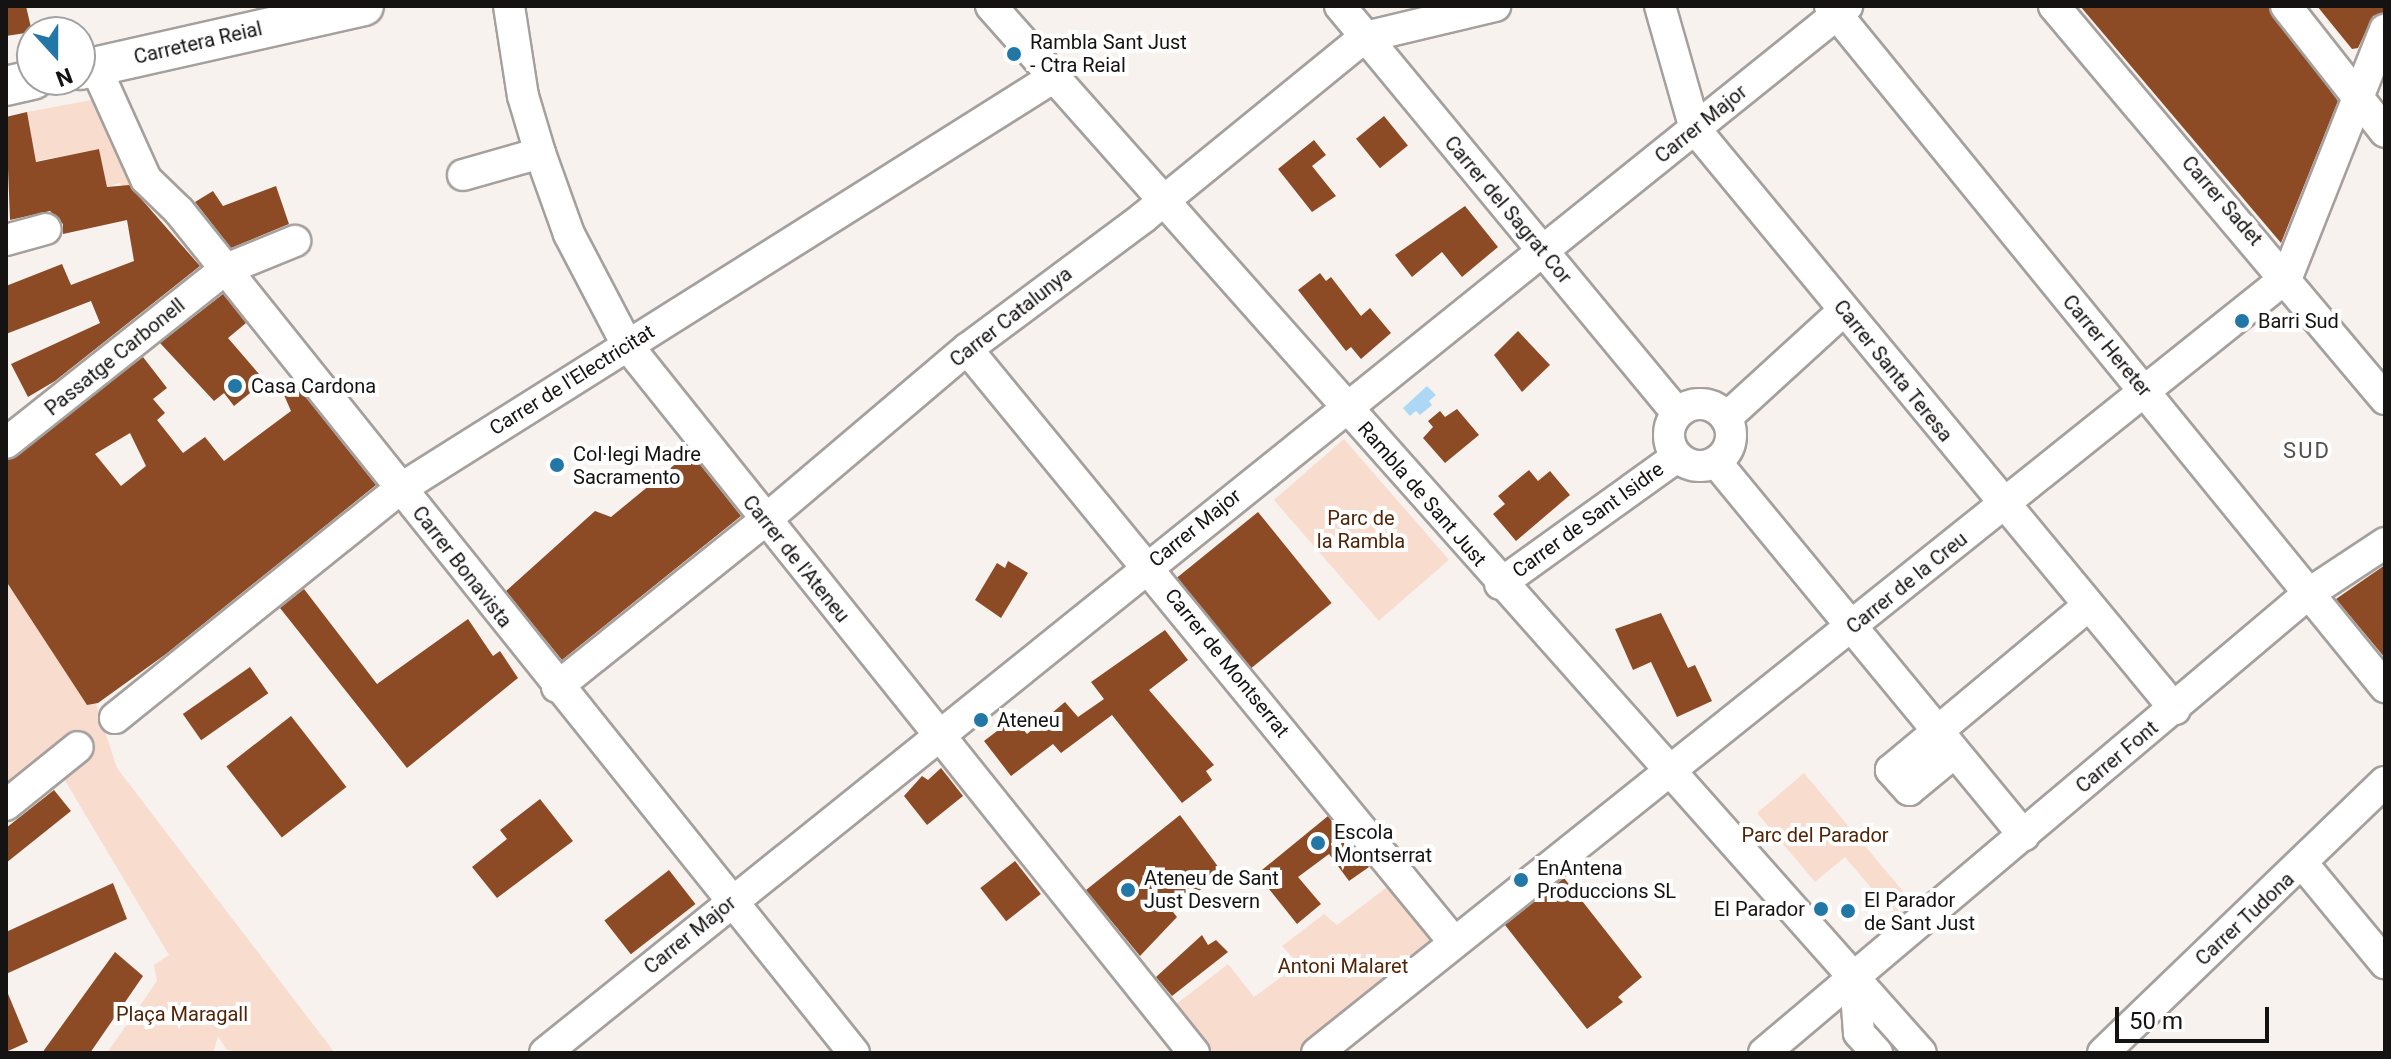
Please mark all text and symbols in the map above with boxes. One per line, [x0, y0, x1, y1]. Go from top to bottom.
north arrow [16, 16, 96, 96]
street label: Carretera Reial [132, 17, 264, 69]
place label: Rambla Sant Just - Ctra Reial [1030, 30, 1187, 77]
marker: Rambla Sant Just - Ctra Reial [1005, 45, 1023, 63]
text: N [52, 63, 76, 91]
street label: Carrer Major [1650, 80, 1752, 168]
street label: Carrer del Sagrat Cor [1439, 131, 1577, 289]
street label: Carrer Sadet [2177, 151, 2267, 251]
street label: Carrer Catalunya [945, 262, 1077, 372]
street label: Carrer Hereter [2057, 290, 2157, 402]
street label: Passatge Carbonell [40, 293, 190, 421]
street label: Carrer Santa Teresa [1828, 295, 1958, 447]
place label: Barri Sud [2258, 309, 2339, 333]
marker: Barri Sud [2233, 312, 2251, 330]
street label: Carrer de l'Electricitat [485, 320, 659, 440]
place label: Casa Cardona [251, 374, 376, 398]
marker: Casa Cardona [226, 377, 244, 395]
street label: Rambla de Sant Just [1353, 417, 1491, 571]
district label: SUD [2283, 438, 2331, 464]
place label: Col·legi Madre Sacramento [573, 442, 701, 489]
marker: Col·legi Madre Sacramento [548, 456, 566, 474]
street label: Carrer de Sant Isidre [1508, 457, 1668, 583]
street label: Carrer Major [1144, 484, 1246, 572]
street label: Carrer de l'Ateneu [737, 491, 855, 627]
street label: Carrer Bonavista [407, 501, 517, 633]
park label: Parc de la Rambla [1317, 506, 1405, 553]
street label: Carrer de la Creu [1842, 527, 1972, 639]
street label: Carrer de Montserrat [1160, 584, 1294, 742]
place label: Ateneu [997, 708, 1060, 732]
marker: Ateneu [972, 711, 990, 729]
street label: Carrer Font [2071, 716, 2163, 798]
place label: Escola Montserrat [1334, 820, 1432, 867]
park label: Parc del Parador [1741, 823, 1889, 847]
marker: Escola Montserrat [1309, 834, 1327, 852]
place label: EnAntena Produccions SL [1537, 856, 1676, 903]
place label: Ateneu de Sant Just Desvern [1144, 866, 1279, 913]
street label: Carrer Tudona [2191, 867, 2299, 971]
marker: EnAntena Produccions SL [1512, 871, 1530, 889]
marker: Ateneu de Sant Just Desvern [1119, 881, 1137, 899]
place label: El Parador de Sant Just [1864, 888, 1975, 935]
street label: Carrer Major [639, 891, 741, 979]
place label: El Parador [1714, 897, 1805, 921]
marker: El Parador [1812, 900, 1830, 918]
marker: El Parador de Sant Just [1839, 902, 1857, 920]
park label: Antoni Malaret [1278, 954, 1408, 978]
scale bar [2119, 991, 2273, 1041]
park label: Plaça Maragall [116, 1002, 248, 1026]
text: 50 m [2129, 1007, 2183, 1035]

